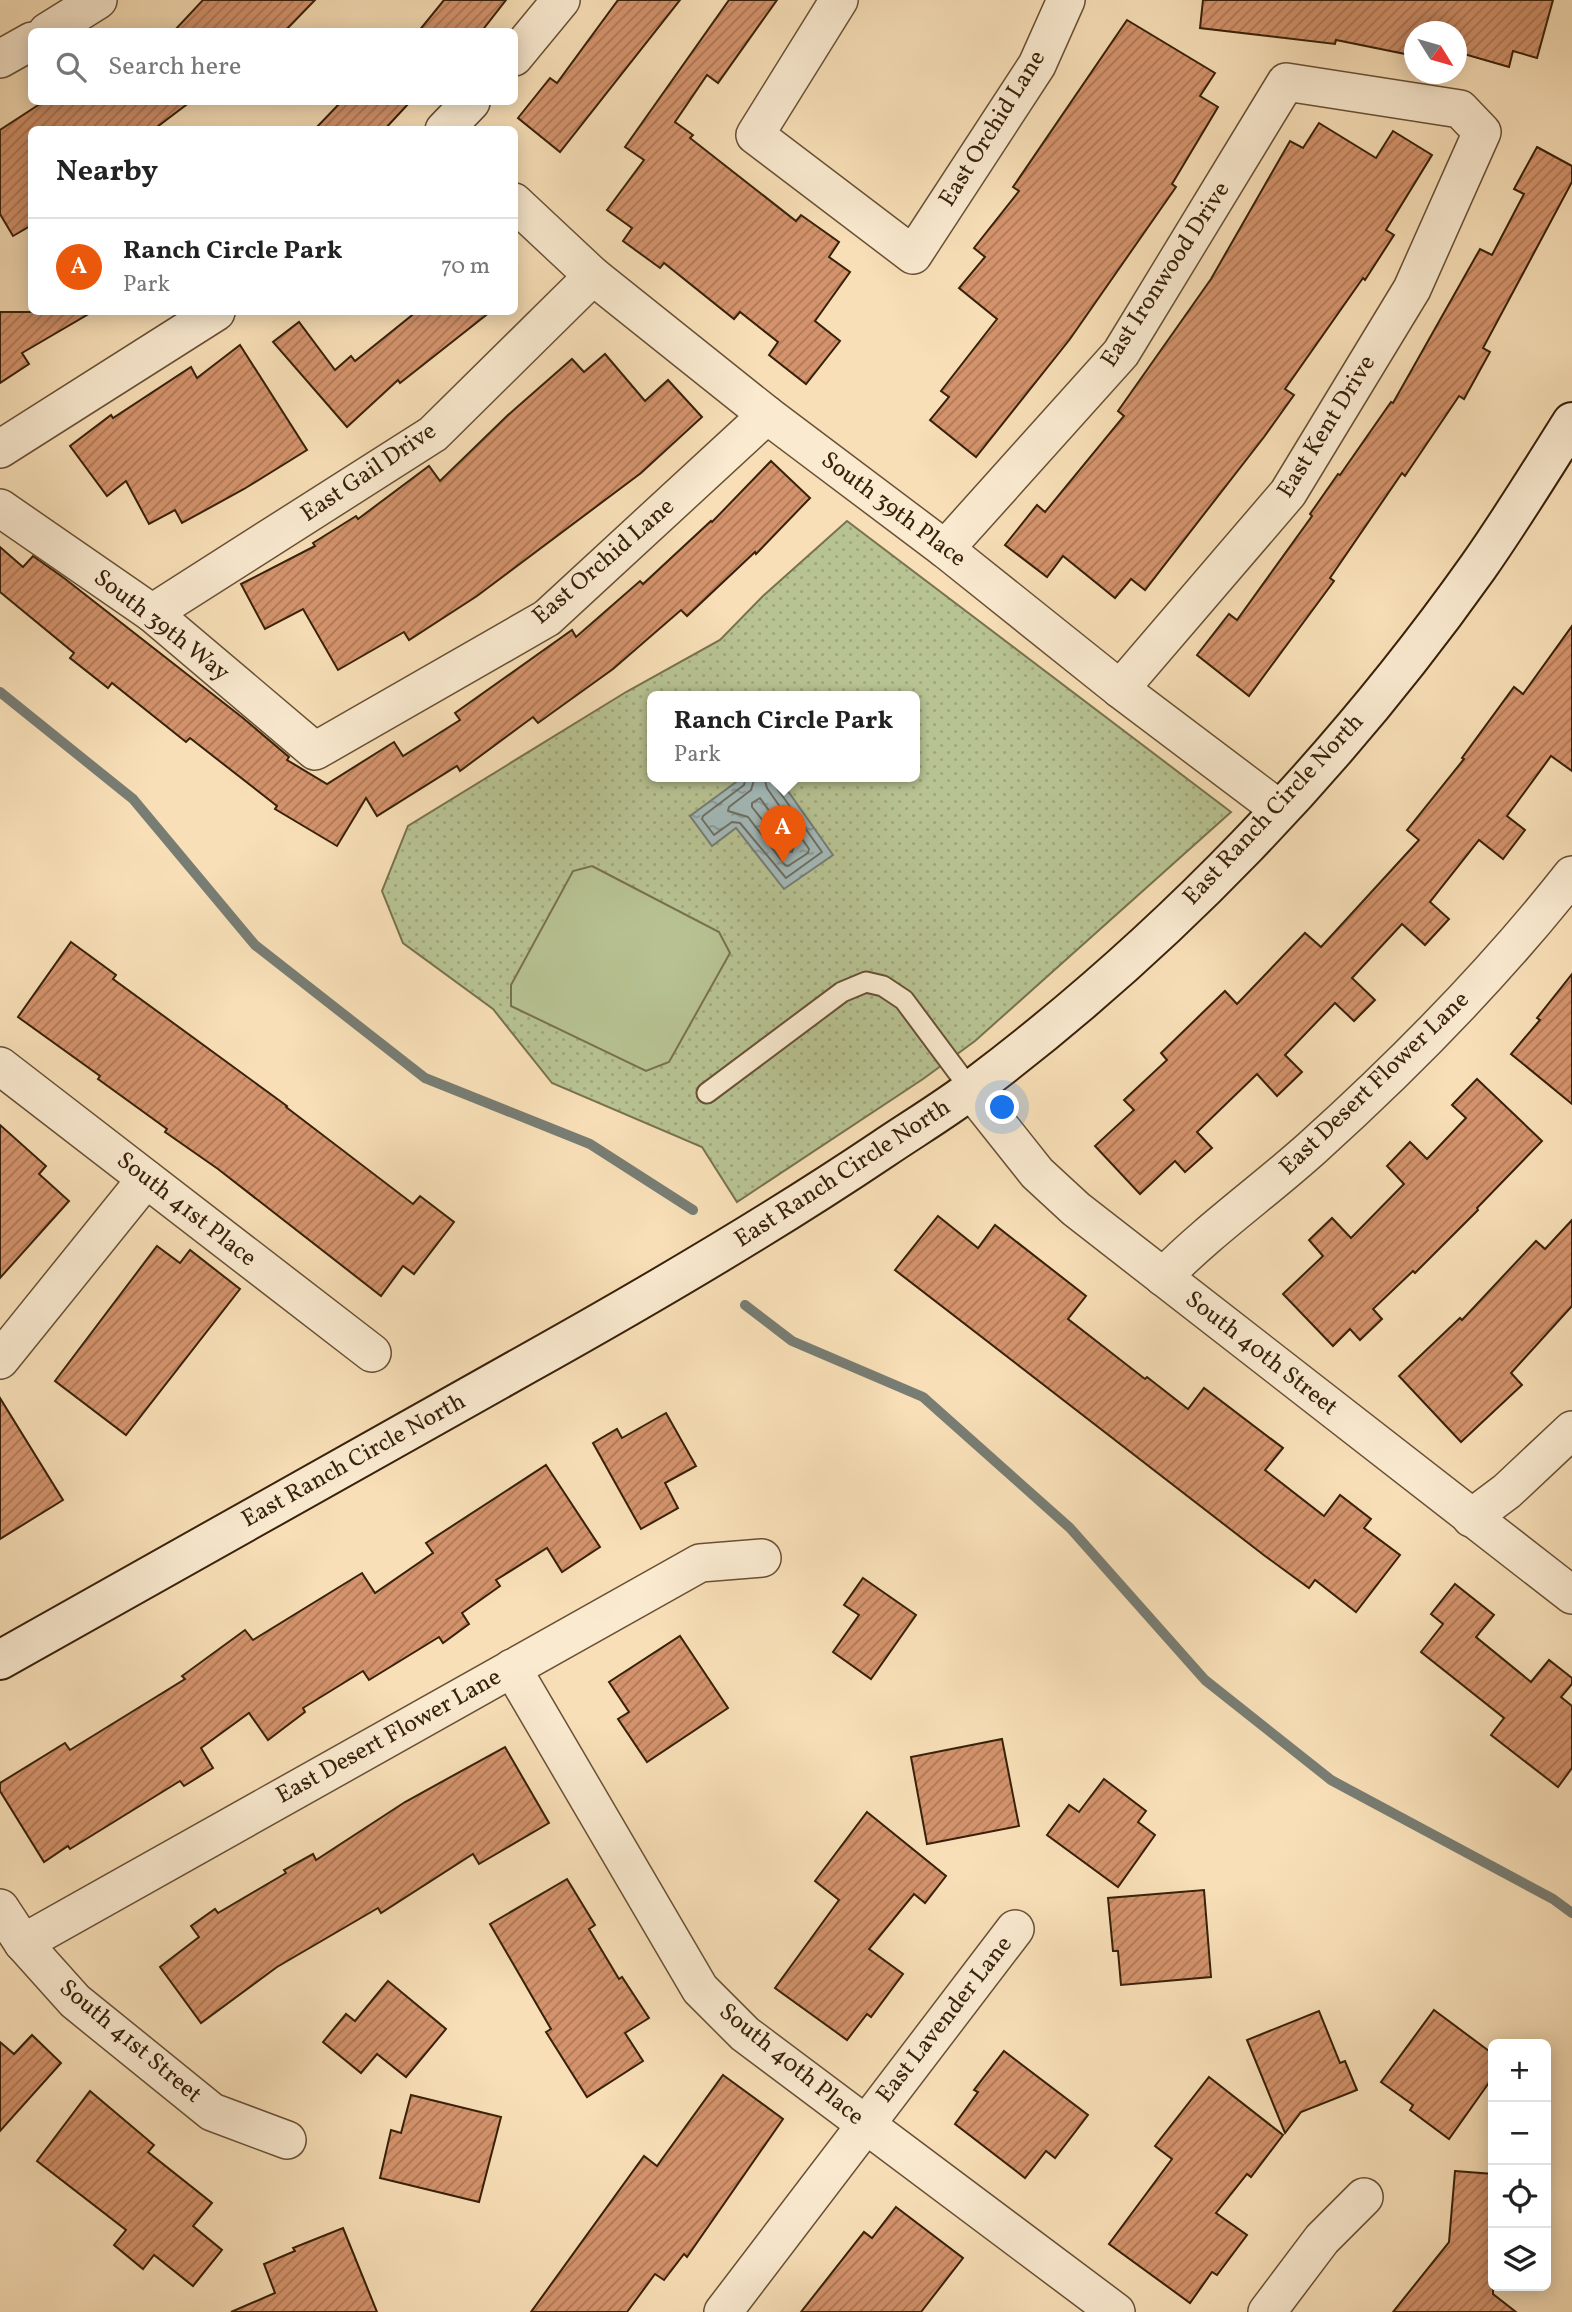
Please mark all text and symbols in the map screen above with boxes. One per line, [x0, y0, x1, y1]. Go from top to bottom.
north arrow [1404, 21, 1467, 84]
search box [28, 28, 518, 105]
street label: East Orchid Lane [931, 44, 1055, 214]
icon: search [52, 48, 90, 86]
text: Search here [108, 49, 241, 85]
text: Nearby [56, 151, 158, 193]
street label: East Ironwood Drive [1093, 175, 1239, 375]
text: Ranch Circle Park [123, 233, 342, 269]
text: A [71, 251, 87, 283]
text: 70 m [441, 251, 490, 283]
text: Park [123, 269, 170, 301]
street label: East Kent Drive [1269, 349, 1385, 505]
street label: East Gail Drive [294, 415, 444, 531]
street label: South 39th Place [813, 444, 973, 576]
street label: East Orchid Lane [525, 491, 683, 633]
street label: South 39th Way [86, 562, 236, 690]
popup [647, 691, 920, 782]
text: Ranch Circle Park [674, 703, 893, 739]
street label: East Ranch Circle North [1176, 706, 1372, 914]
text: Park [674, 739, 721, 771]
pin: A [760, 805, 806, 863]
street label: East Desert Flower Lane [1272, 984, 1478, 1184]
your location [985, 1090, 1019, 1124]
street label: East Ranch Circle North [728, 1091, 958, 1257]
street label: South 41st Place [109, 1144, 263, 1276]
street label: South 40th Street [1177, 1283, 1345, 1425]
street label: East Ranch Circle North [236, 1385, 472, 1537]
street label: East Desert Flower Lane [270, 1661, 508, 1813]
street label: East Lavender Lane [869, 1929, 1021, 2111]
street label: South 41st Street [51, 1972, 209, 2112]
street label: South 40th Place [711, 1996, 871, 2134]
map controls [1488, 2039, 1551, 2291]
button: + [1488, 2039, 1551, 2102]
button: − [1488, 2102, 1551, 2165]
button: locate [1488, 2165, 1551, 2228]
button: layers [1488, 2228, 1551, 2291]

